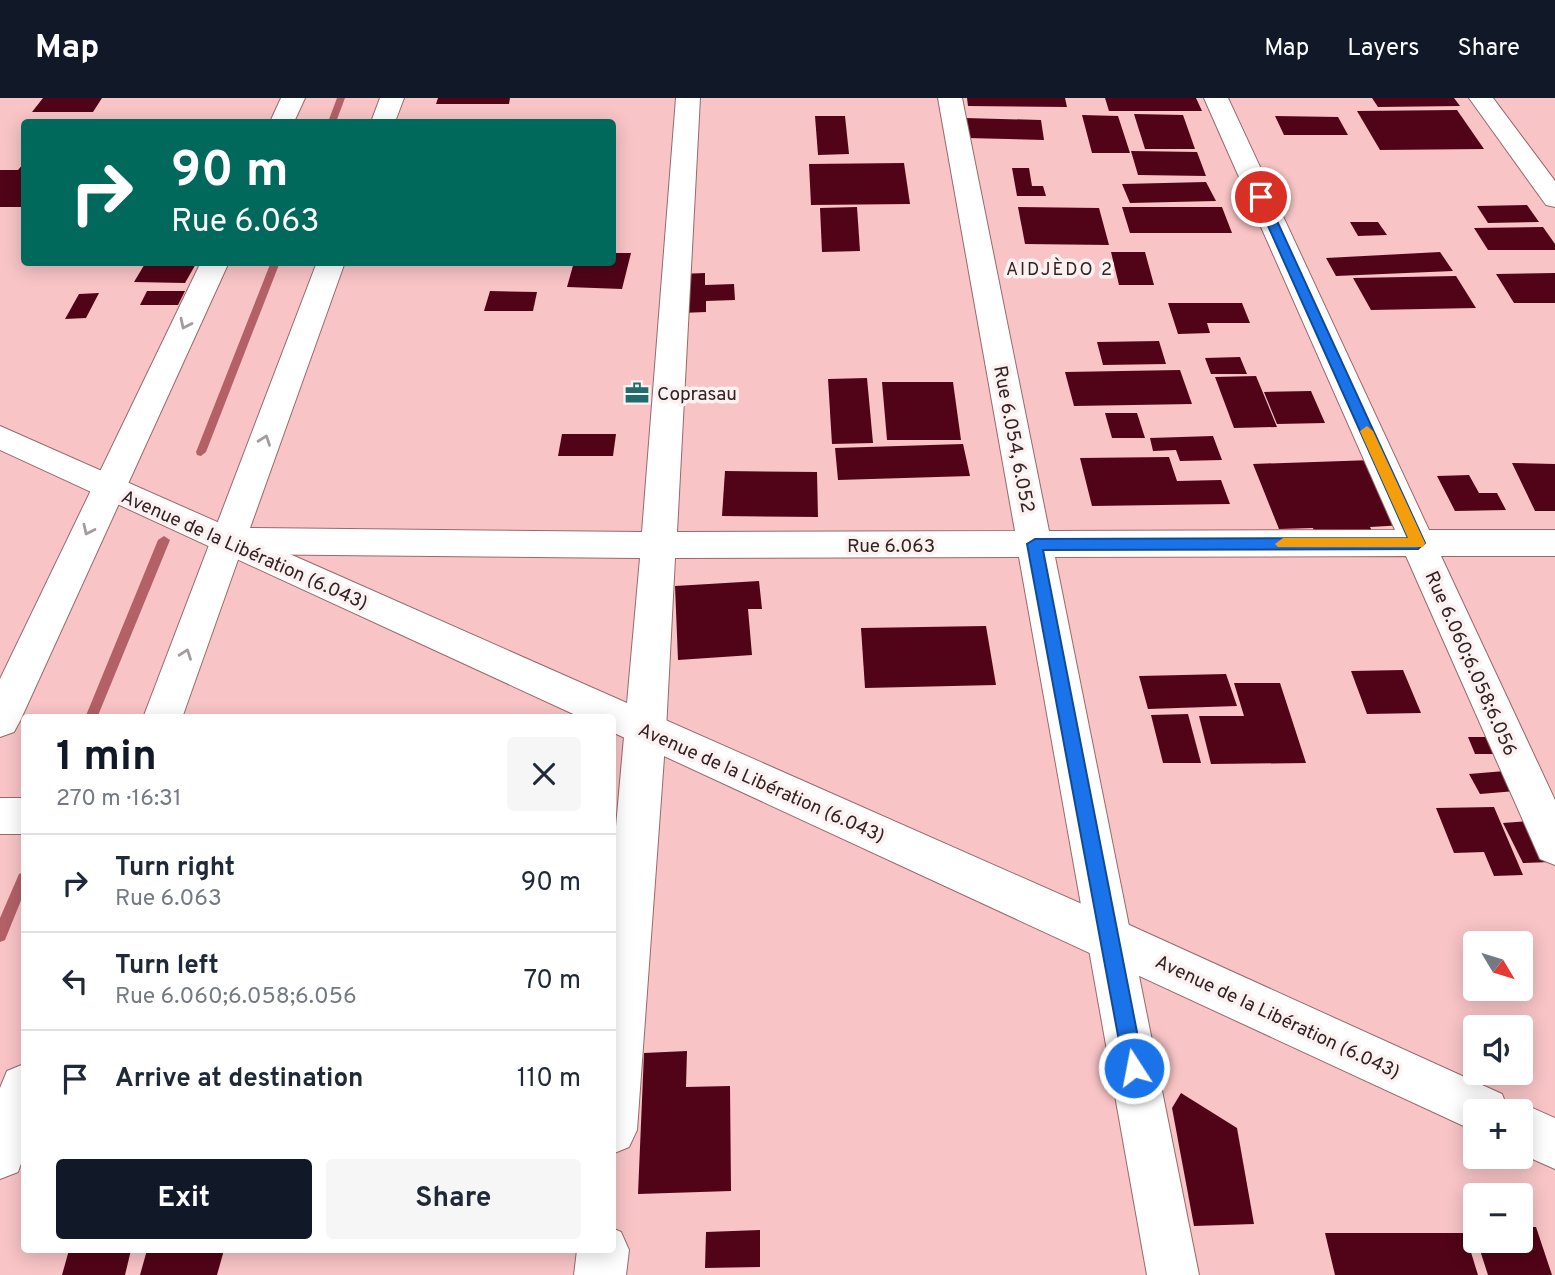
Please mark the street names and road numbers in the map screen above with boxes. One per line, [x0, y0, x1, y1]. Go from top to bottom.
street label: Rue 6.054, 6.052 [987, 364, 1039, 515]
street label: Avenue de la Libération (6.043) [117, 485, 371, 616]
street label: Rue 6.063 [847, 535, 935, 559]
street label: Rue 6.060;6.058;6.056 [1419, 568, 1522, 760]
street label: Avenue de la Libération (6.043) [634, 718, 888, 849]
street label: Avenue de la Libération (6.043) [1151, 950, 1403, 1085]

